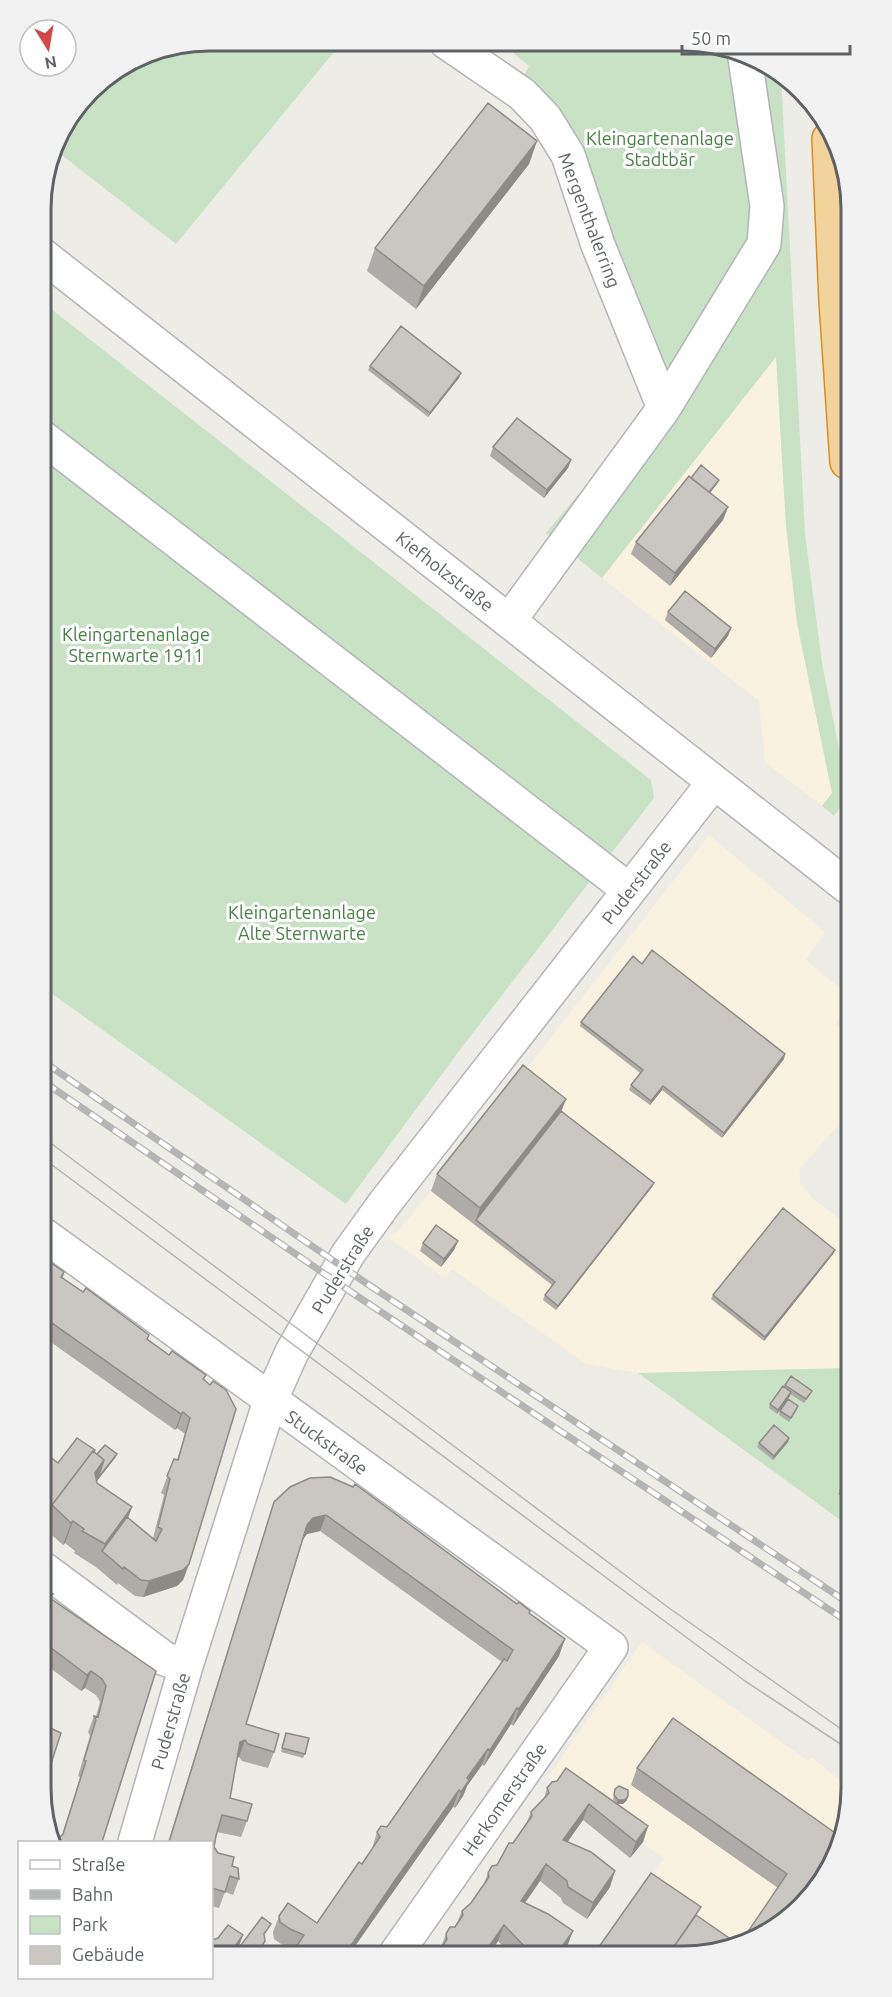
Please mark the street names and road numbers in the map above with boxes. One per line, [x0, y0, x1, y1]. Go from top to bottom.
street label: Mergenthalerring [555, 150, 625, 290]
street label: Kiefholzstraße [392, 527, 498, 615]
street label: Puderstraße [597, 836, 675, 928]
street label: Puderstraße [307, 1221, 377, 1317]
street label: Stuckstraße [282, 1406, 372, 1478]
street label: Puderstraße [147, 1670, 193, 1772]
street label: Herkomerstraße [458, 1739, 550, 1859]

